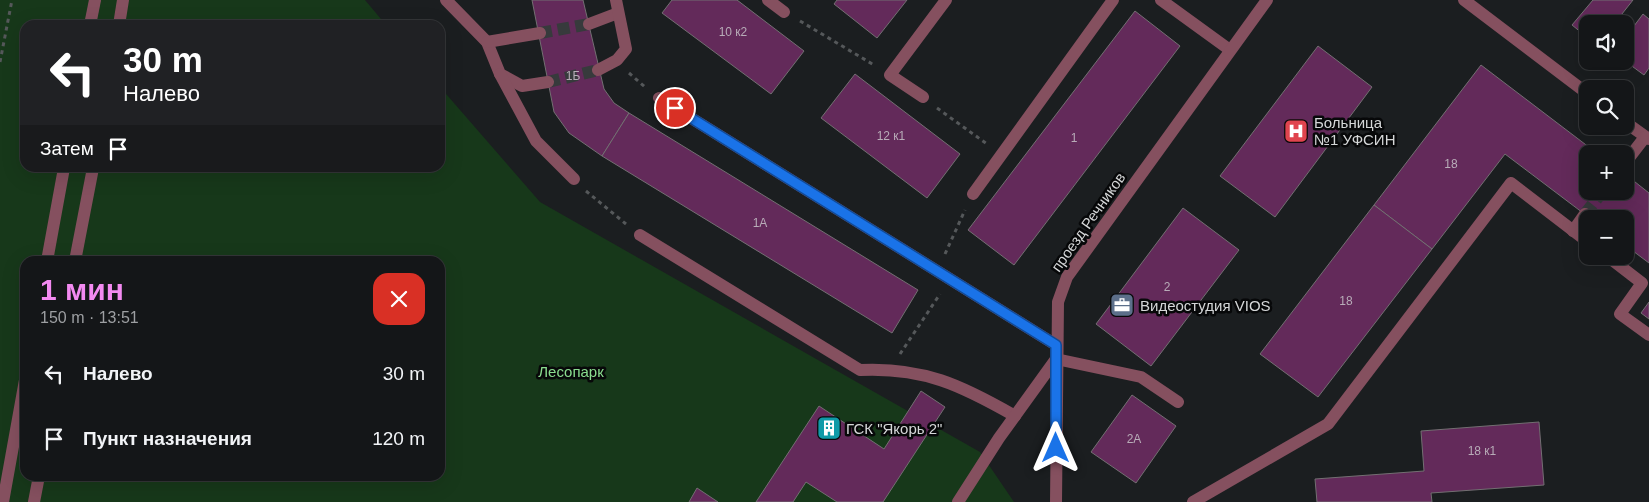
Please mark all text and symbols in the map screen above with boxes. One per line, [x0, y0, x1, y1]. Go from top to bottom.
map controls [1579, 15, 1634, 265]
button: sound [1579, 15, 1634, 70]
house number: 10 к2 [719, 25, 748, 39]
icon: left [40, 40, 105, 105]
text: 30 m [123, 40, 203, 79]
house number: 1Б [566, 69, 580, 83]
button: search [1579, 80, 1634, 135]
text: Налево [123, 81, 200, 106]
pin [654, 87, 696, 129]
icon: arrive [661, 94, 689, 122]
place label: Больница №1 УФСИН [1314, 114, 1395, 148]
hospital icon: Больница №1 УФСИН [1283, 118, 1309, 144]
house number: 12 к1 [877, 129, 906, 143]
house number: 1 [1071, 131, 1078, 145]
icon: arrive [104, 135, 132, 163]
text: Затем [40, 138, 94, 159]
button: + [1579, 145, 1634, 200]
house number: 18 [1444, 157, 1458, 171]
street label: проезд Речников [1047, 169, 1129, 275]
button: − [1579, 210, 1634, 265]
house number: 1А [753, 216, 767, 230]
text: 1 мин [40, 273, 124, 306]
button: close [373, 273, 425, 325]
house number: 2 [1164, 280, 1171, 294]
office icon: Видеостудия VIOS [1109, 292, 1135, 318]
house number: 18 [1339, 294, 1353, 308]
place label: Видеостудия VIOS [1140, 297, 1271, 314]
text: 150 m · 13:51 [40, 309, 139, 326]
icon: left [40, 360, 68, 388]
text: Налево [83, 363, 153, 384]
text: 30 m [383, 363, 425, 384]
park label: Лесопарк [538, 363, 604, 380]
building icon: ГСК "Якорь 2" [816, 415, 842, 441]
place label: ГСК "Якорь 2" [846, 420, 942, 437]
position arrow [1029, 421, 1081, 473]
icon: arrive [40, 425, 68, 453]
text: Пункт назначения [83, 428, 252, 449]
text: 120 m [372, 428, 425, 449]
house number: 2А [1127, 432, 1141, 446]
house number: 18 к1 [1468, 444, 1497, 458]

